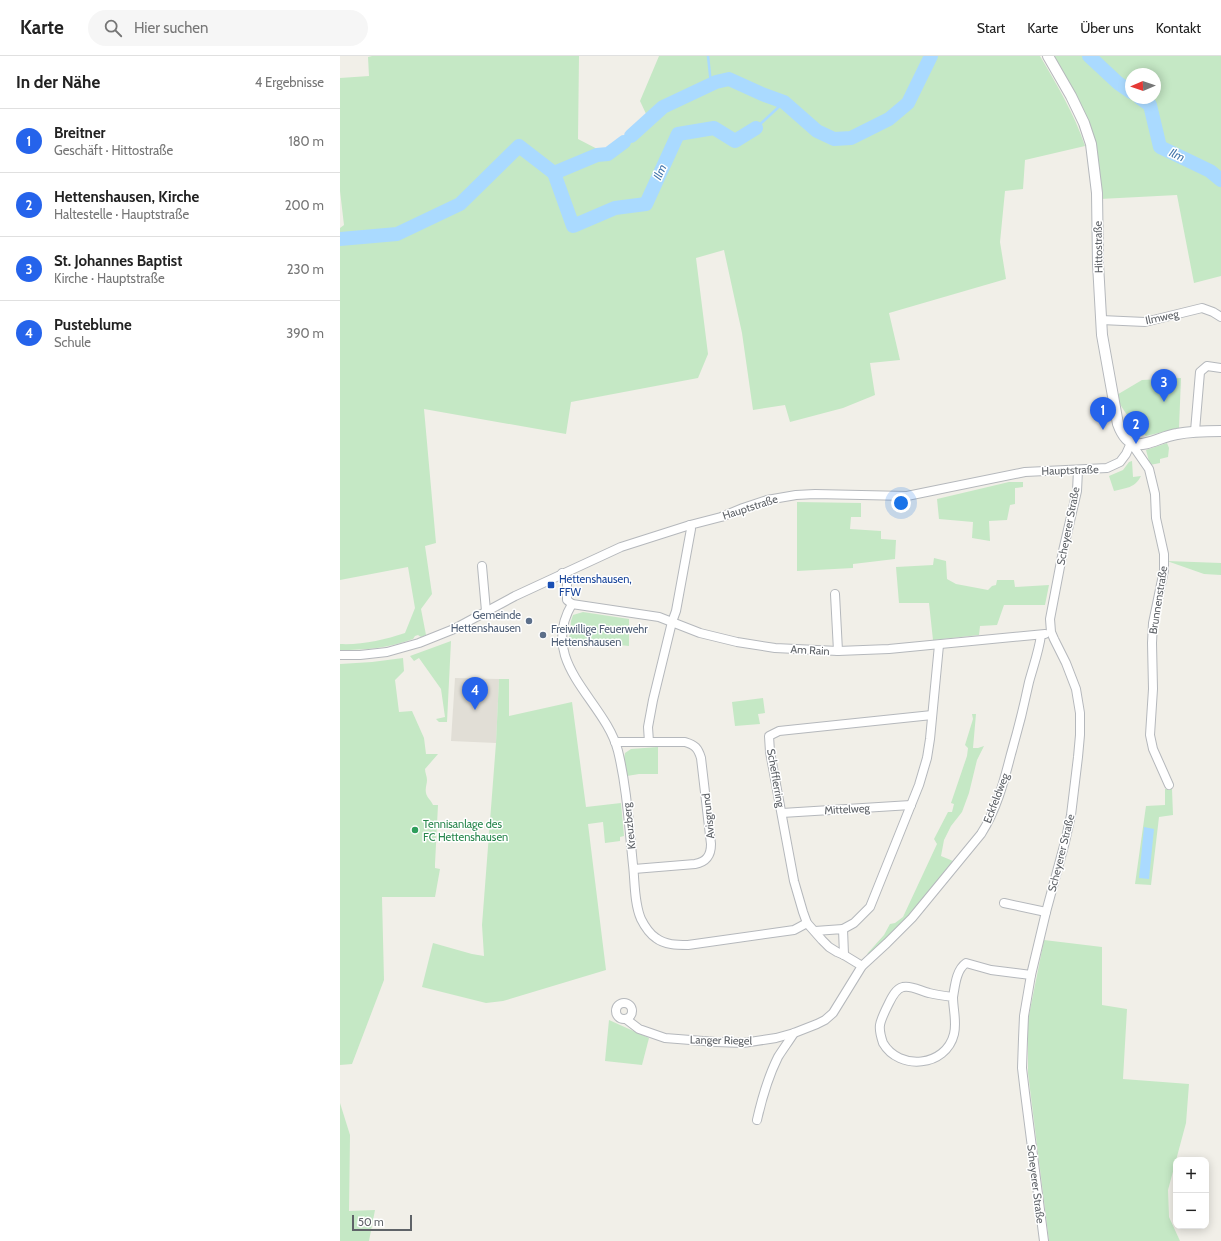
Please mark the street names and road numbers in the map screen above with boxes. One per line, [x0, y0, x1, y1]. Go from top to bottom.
street label: Hittostraße [1091, 220, 1105, 273]
street label: Ilmweg [1144, 307, 1181, 327]
street label: Hauptstraße [1041, 462, 1099, 478]
street label: Scheyerer Straße [1054, 485, 1083, 566]
street label: Hauptstraße [721, 491, 780, 523]
street label: Brunnenstraße [1146, 565, 1170, 635]
street label: Am Rain [790, 642, 830, 658]
street label: Schefflerring [764, 748, 788, 809]
street label: Eckfeldweg [980, 770, 1012, 825]
street label: Avisgrund [699, 793, 717, 839]
street label: Kreuzberg [620, 801, 638, 850]
street label: Mittelweg [824, 801, 871, 817]
street label: Scheyerer Straße [1045, 812, 1077, 893]
street label: Langer Riegel [690, 1032, 753, 1048]
street label: Scheyerer Straße [1024, 1144, 1048, 1225]

